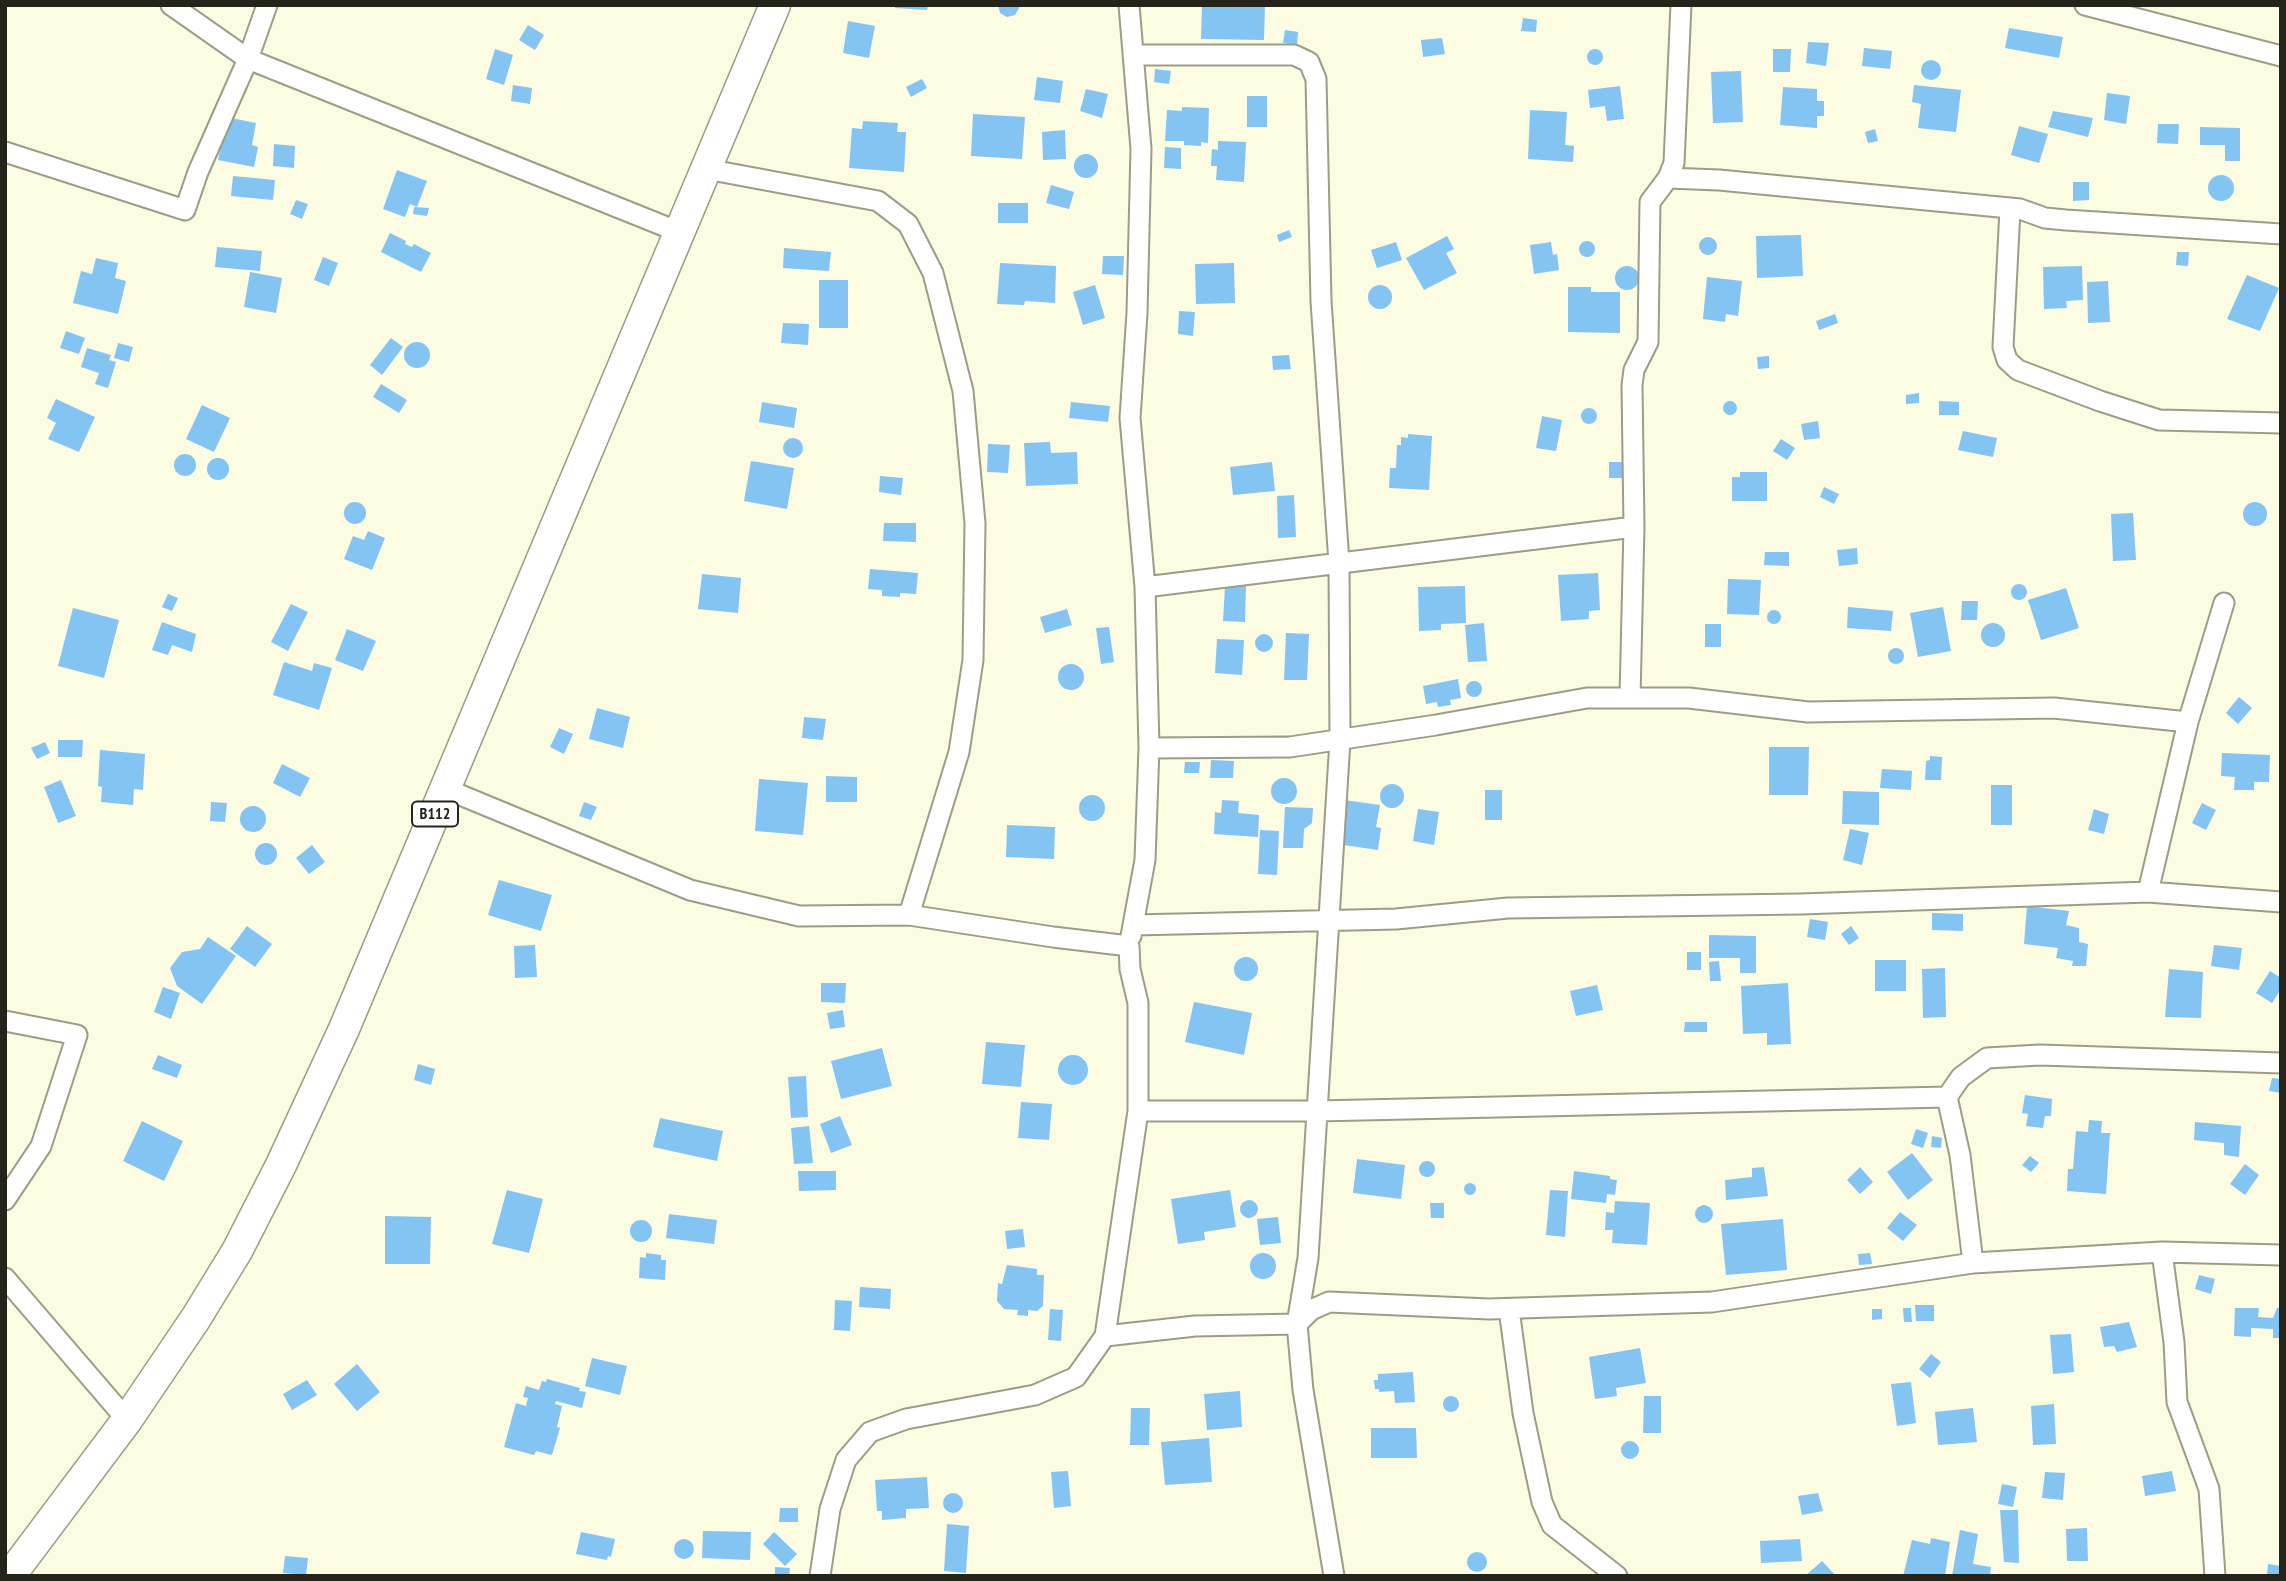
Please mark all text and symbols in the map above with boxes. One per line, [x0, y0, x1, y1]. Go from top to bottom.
road number: B112 [412, 802, 458, 827]

